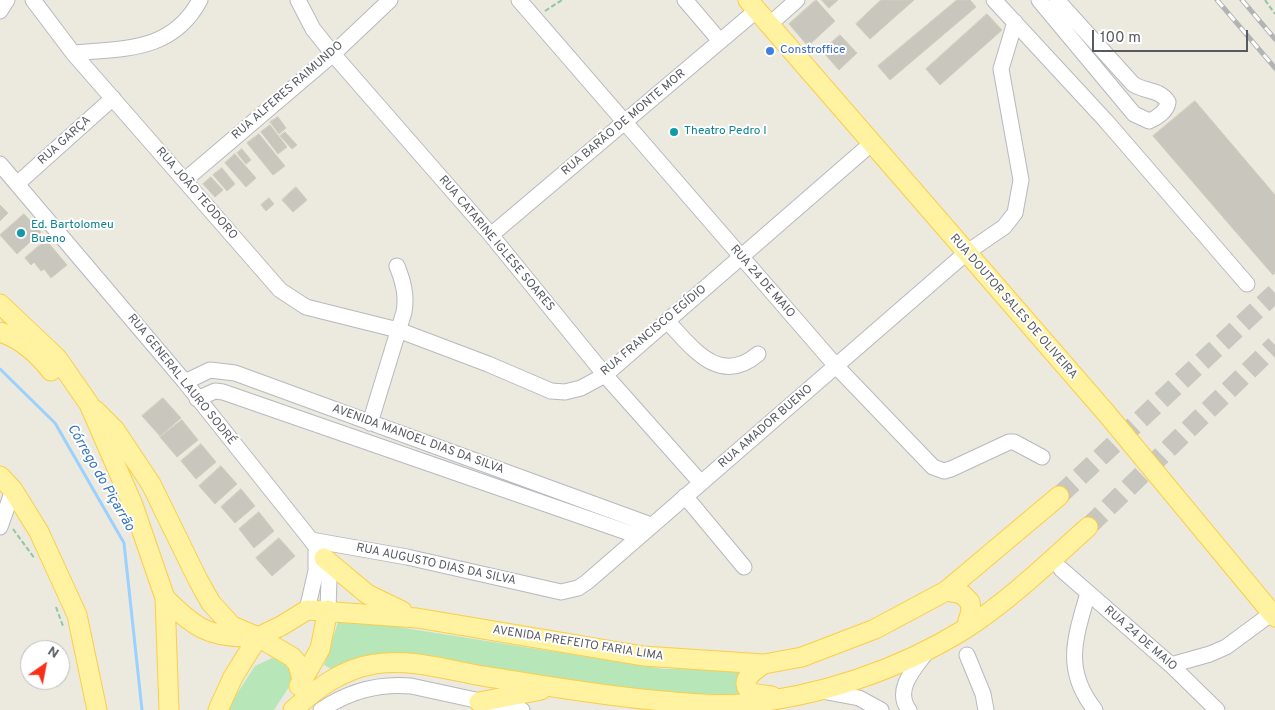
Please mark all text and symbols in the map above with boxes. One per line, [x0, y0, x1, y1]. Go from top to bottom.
scale bar [1095, 20, 1251, 52]
text: 100 m [1100, 29, 1141, 48]
street label: RUA ALFERES RAIMUNDO [230, 39, 346, 143]
place label: Constroffice [780, 44, 846, 58]
marker: Constroffice [764, 45, 776, 57]
street label: RUA BARÃO DE MONTE MOR [559, 67, 689, 179]
street label: RUA GARÇA [36, 114, 94, 168]
place label: Theatro Pedro I [684, 125, 767, 139]
marker: Theatro Pedro I [668, 126, 680, 138]
street label: RUA JOÃO TEODORO [152, 145, 240, 243]
street label: RUA CATARINE IGLESE SOARES [435, 173, 557, 315]
place label: Ed. Bartolomeu Bueno [31, 219, 114, 247]
marker: Ed. Bartolomeu Bueno [15, 227, 27, 239]
street label: RUA DOUTOR SALES DE OLIVEIRA [946, 232, 1080, 382]
street label: RUA 24 DE MAIO [726, 243, 798, 321]
street label: RUA FRANCISCO EGÍDIO [598, 283, 710, 379]
street label: RUA GENERAL LAURO SODRÉ [124, 312, 238, 448]
street label: RUA AMADOR BUENO [716, 382, 816, 472]
street label: AVENIDA MANOEL DIAS DA SILVA [330, 402, 506, 478]
water label: Córrego do Piçarrão [63, 422, 137, 534]
street label: RUA AUGUSTO DIAS DA SILVA [355, 541, 517, 589]
street label: RUA 24 DE MAIO [1101, 603, 1179, 675]
street label: AVENIDA PREFEITO FARIA LIMA [492, 623, 664, 665]
north arrow [20, 640, 70, 690]
text: N [44, 643, 62, 663]

